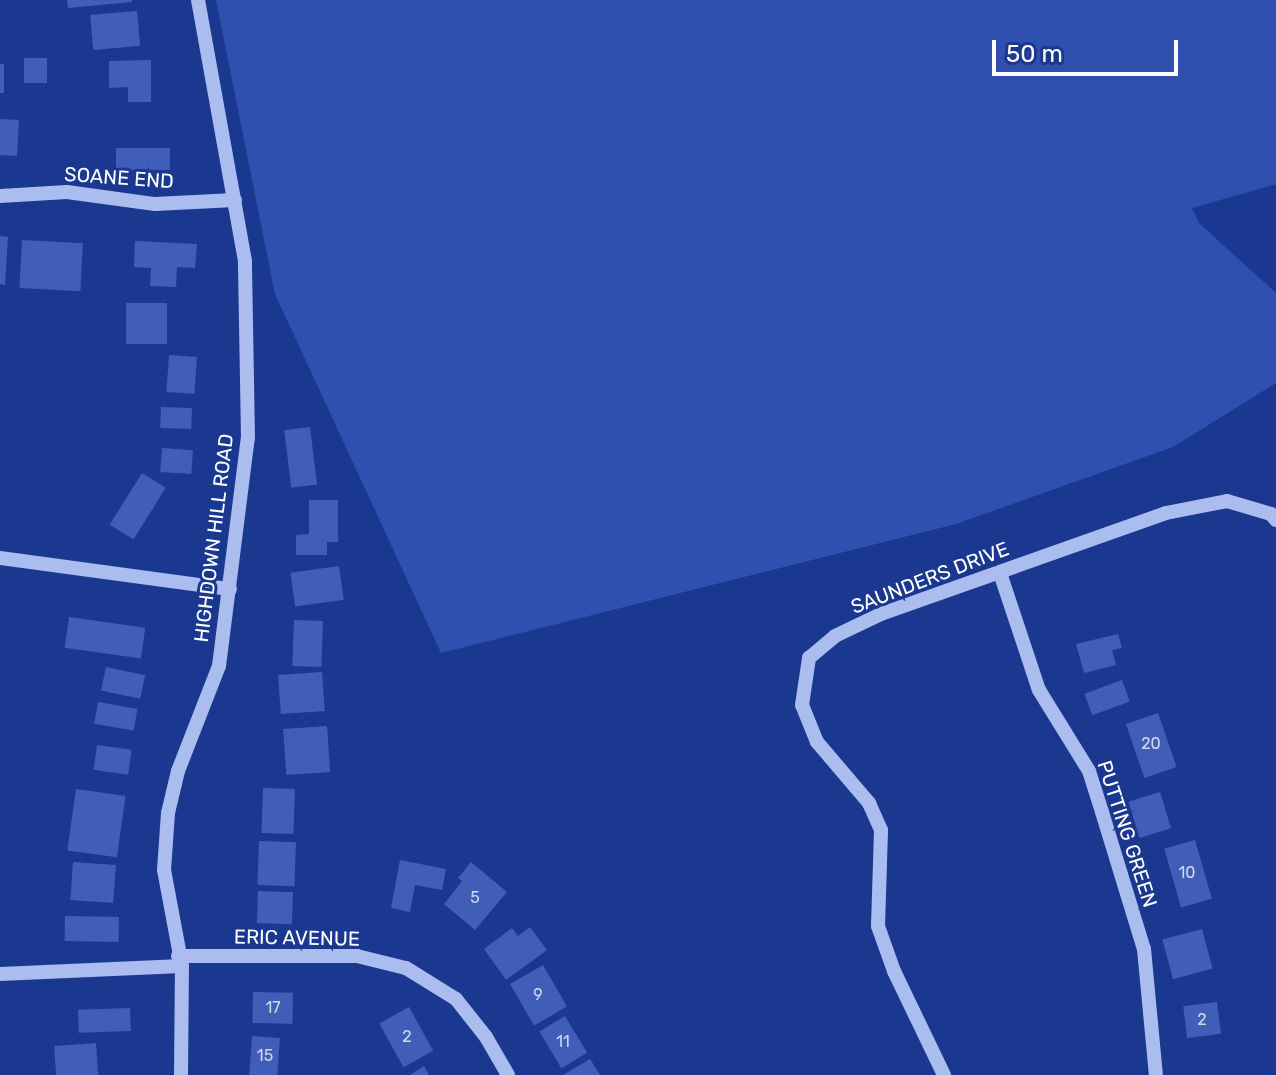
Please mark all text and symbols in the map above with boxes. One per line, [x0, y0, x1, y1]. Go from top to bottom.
scale bar [996, 24, 1182, 74]
text: 50 m [1006, 40, 1063, 68]
street label: SOANE END [63, 162, 175, 194]
street label: HIGHDOWN HILL ROAD [189, 432, 239, 644]
street label: SAUNDERS DRIVE [848, 537, 1012, 619]
house number: 20 [1141, 734, 1161, 754]
street label: PUTTING GREEN [1092, 758, 1162, 910]
house number: 10 [1178, 863, 1196, 883]
house number: 5 [470, 888, 480, 908]
street label: ERIC AVENUE [234, 925, 360, 951]
house number: 9 [533, 985, 543, 1005]
house number: 17 [265, 998, 281, 1018]
house number: 2 [1197, 1010, 1207, 1030]
house number: 2 [402, 1027, 412, 1047]
house number: 11 [556, 1032, 570, 1052]
house number: 15 [257, 1046, 273, 1066]

